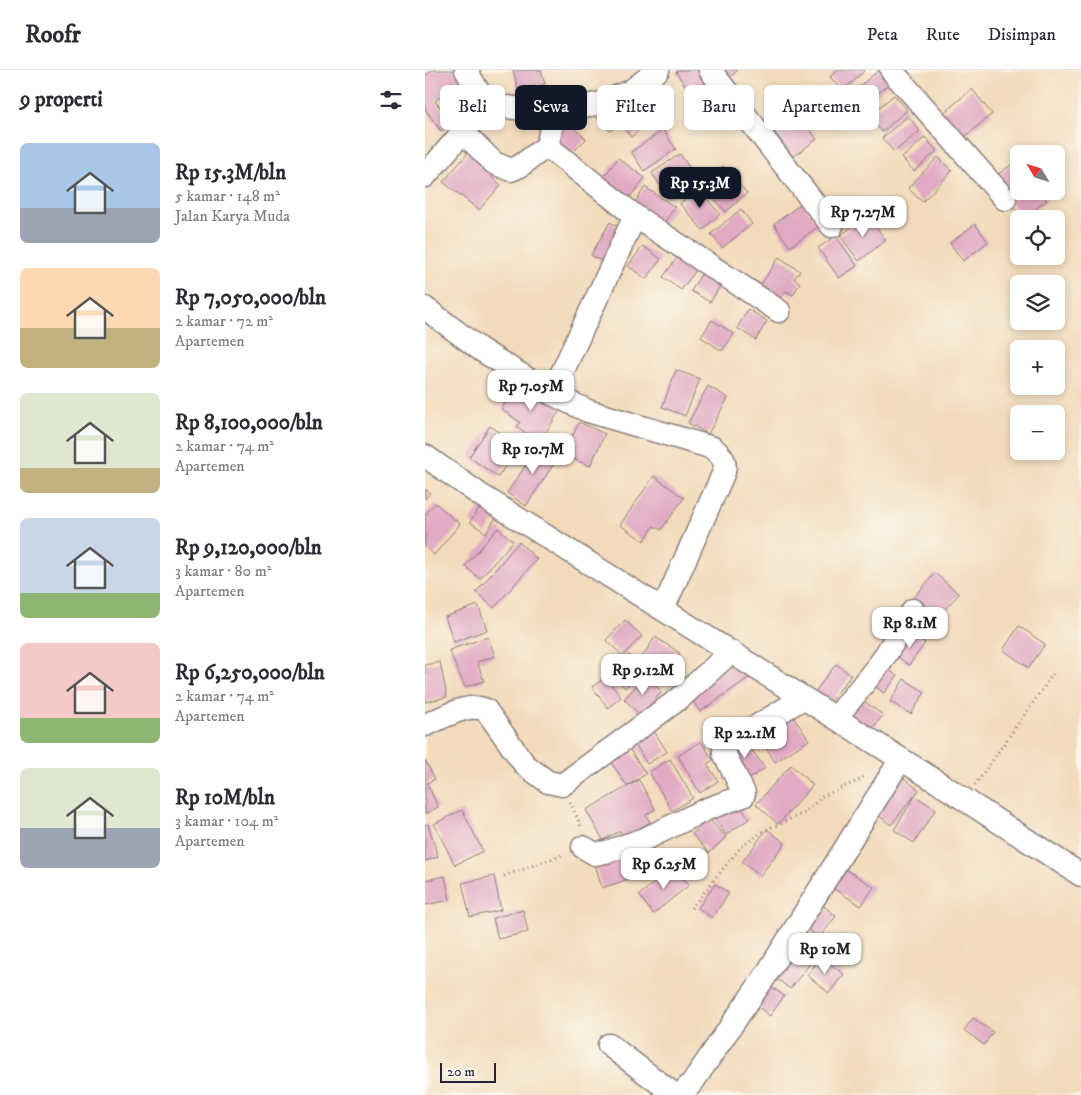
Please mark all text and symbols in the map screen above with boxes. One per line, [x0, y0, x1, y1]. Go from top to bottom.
text: Roofr [25, 20, 81, 50]
text: Peta [867, 24, 898, 46]
text: Rute [926, 24, 960, 46]
text: Disimpan [988, 24, 1056, 46]
chip: Beli [440, 85, 505, 130]
chip: Sewa [515, 85, 587, 130]
chip: Filter [597, 85, 674, 130]
chip: Baru [684, 85, 754, 130]
chip: Apartemen [764, 85, 879, 130]
icon: filters [377, 86, 405, 114]
text: 9 properti [20, 87, 103, 113]
north arrow [1010, 145, 1065, 200]
map controls [1010, 145, 1065, 460]
text: Rp 15.3M/bln [175, 160, 286, 186]
icon: home [60, 163, 120, 223]
pin: Rp 15.3M [648, 166, 752, 209]
text: Rp 15.3M [670, 173, 730, 193]
text: 5 kamar · 148 m² [175, 186, 280, 206]
pin: Rp 7.27M [811, 196, 915, 238]
text: Rp 7.27M [831, 202, 895, 222]
text: Jalan Karya Muda [175, 206, 290, 226]
button: locate [1010, 210, 1065, 265]
button: layers [1010, 275, 1065, 330]
text: Rp 7,050,000/bln [175, 285, 326, 311]
icon: home [60, 288, 120, 348]
text: 2 kamar · 72 m² [175, 311, 273, 331]
text: Apartemen [175, 331, 245, 351]
button: + [1010, 340, 1065, 395]
pin: Rp 7.05M [479, 370, 583, 412]
text: Rp 7.05M [498, 376, 564, 396]
button: − [1010, 405, 1065, 460]
text: Rp 8,100,000/bln [175, 410, 323, 436]
icon: home [60, 413, 120, 473]
pin: Rp 10.7M [481, 432, 585, 475]
text: 2 kamar · 74 m² [175, 436, 274, 456]
text: Rp 10.7M [502, 439, 564, 459]
text: Apartemen [175, 456, 245, 476]
text: Rp 9,120,000/bln [175, 535, 322, 561]
icon: home [60, 538, 120, 598]
text: 3 kamar · 80 m² [175, 561, 271, 581]
text: Apartemen [175, 581, 245, 601]
pin: Rp 8.1M [864, 606, 956, 649]
text: Rp 8.1M [883, 613, 937, 633]
pin: Rp 9.12M [591, 654, 695, 696]
text: Rp 6,250,000/bln [175, 660, 325, 686]
text: Rp 9.12M [612, 660, 674, 680]
icon: home [60, 663, 120, 723]
text: 2 kamar · 74 m² [175, 686, 274, 706]
text: Apartemen [175, 706, 245, 726]
pin: Rp 22.1M [693, 716, 797, 759]
text: Rp 22.1M [714, 723, 776, 743]
text: Rp 10M/bln [175, 785, 275, 811]
icon: home [60, 788, 120, 848]
text: 3 kamar · 104 m² [175, 811, 278, 831]
text: Apartemen [175, 831, 245, 851]
pin: Rp 6.25M [612, 848, 716, 890]
text: Rp 6.25M [632, 854, 696, 874]
pin: Rp 10M [784, 932, 866, 975]
text: Rp 10M [799, 939, 851, 959]
scale bar [440, 1060, 496, 1083]
text: 20 m [447, 1063, 475, 1081]

